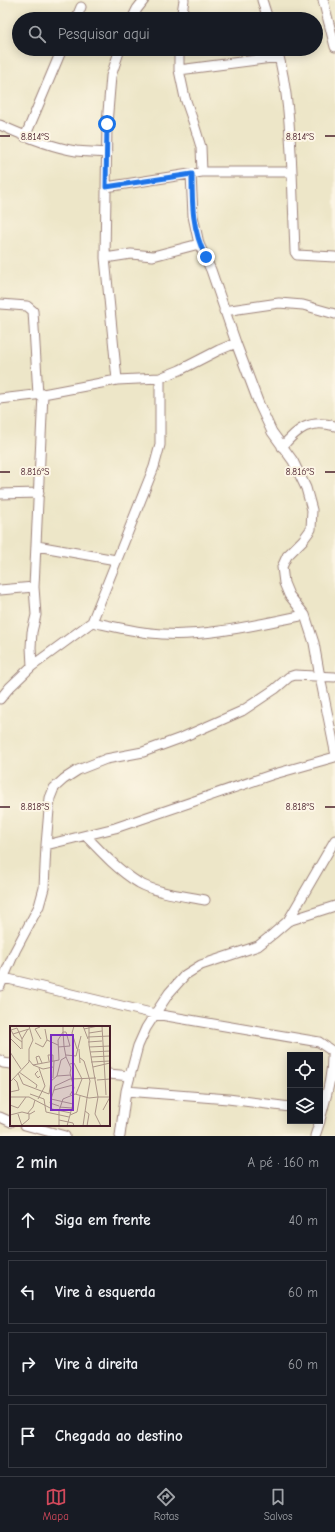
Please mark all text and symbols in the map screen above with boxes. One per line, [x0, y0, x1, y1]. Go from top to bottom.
search box [12, 12, 323, 56]
icon: search [26, 23, 48, 45]
text: Pesquisar aqui [58, 25, 150, 43]
route start [98, 115, 116, 133]
text: 8.814°S [21, 131, 50, 143]
text: 8.814°S [286, 131, 315, 143]
route end [197, 248, 215, 266]
text: 8.816°S [20, 466, 50, 478]
text: 8.816°S [285, 466, 315, 478]
text: 8.818°S [21, 801, 50, 813]
text: 8.818°S [286, 801, 315, 813]
inset map [10, 1026, 110, 1126]
map controls [287, 1052, 323, 1124]
button: locate [287, 1052, 323, 1088]
button: layers [287, 1088, 323, 1124]
text: 2 min [16, 1153, 57, 1172]
text: A pé · 160 m [248, 1155, 319, 1170]
icon: ahead [17, 1209, 39, 1231]
text: Siga em frente [55, 1211, 151, 1229]
text: 40 m [289, 1213, 318, 1228]
icon: left [17, 1281, 39, 1303]
text: Vire à esquerda [55, 1283, 156, 1301]
text: 60 m [288, 1285, 318, 1300]
icon: right [17, 1353, 39, 1375]
text: Vire à direita [55, 1355, 138, 1373]
text: 60 m [288, 1357, 318, 1372]
icon: arrive [17, 1425, 39, 1447]
text: Chegada ao destino [55, 1427, 183, 1445]
tab: Mapa [42, 1486, 69, 1523]
tab: Rotas [154, 1486, 179, 1523]
tab: Salvos [264, 1486, 293, 1523]

